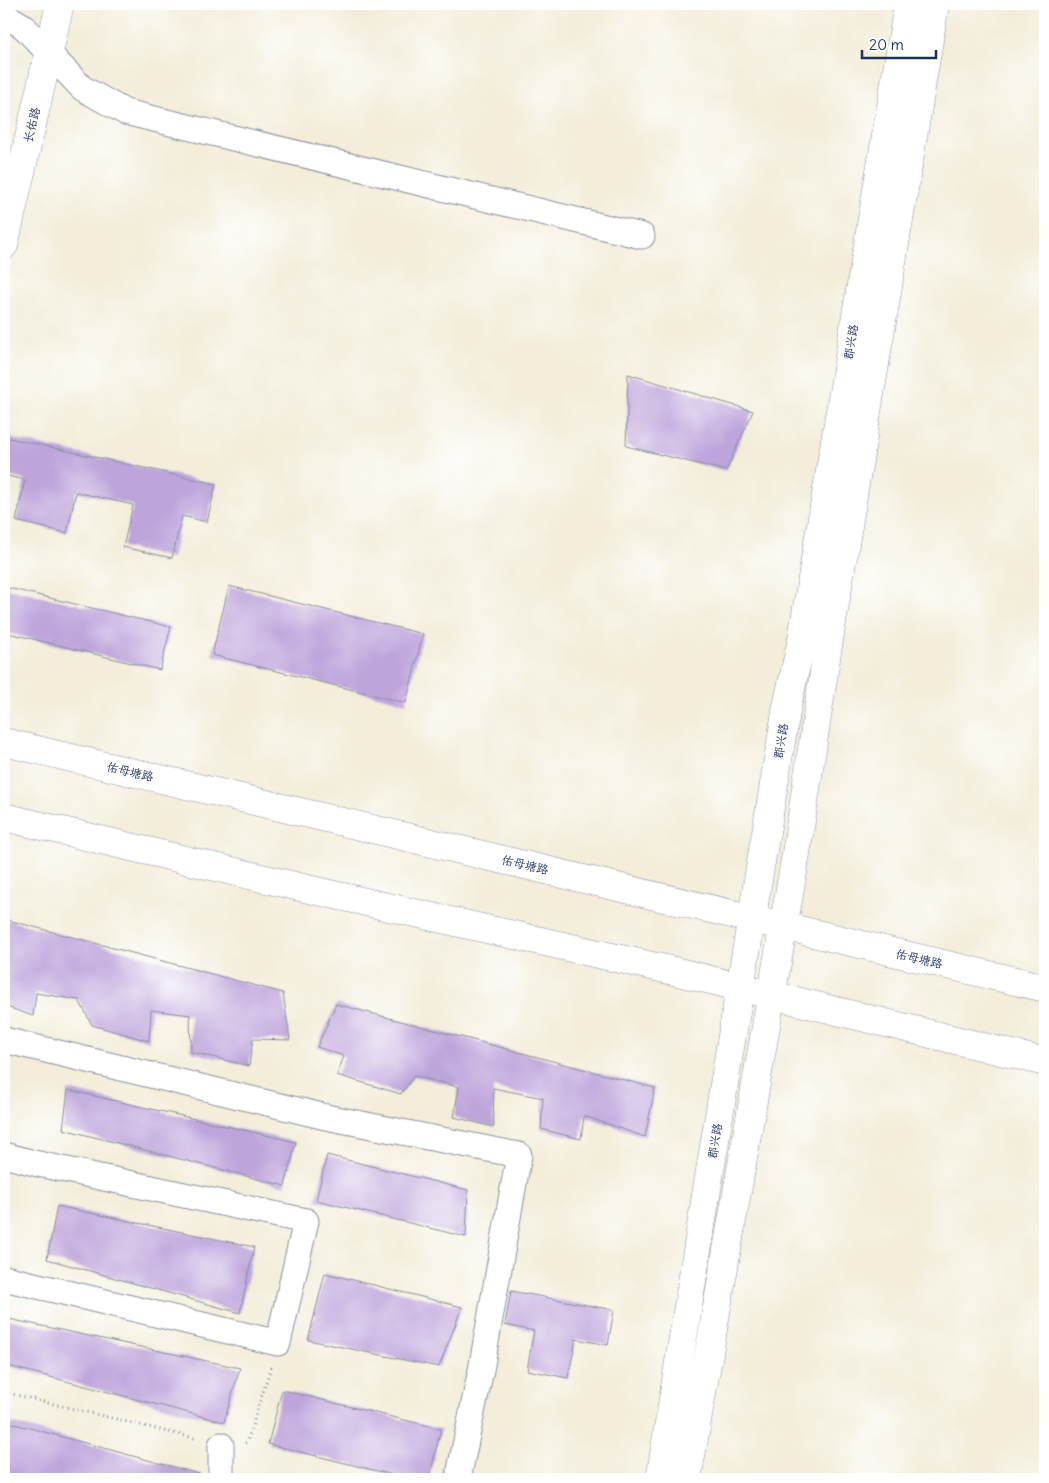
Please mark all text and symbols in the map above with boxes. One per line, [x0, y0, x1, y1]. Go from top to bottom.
scale bar [862, 28, 935, 60]
text: 20 m [869, 35, 904, 54]
street label: 长佑路 [20, 106, 43, 144]
street label: 郡兴路 [840, 323, 861, 361]
street label: 郡兴路 [770, 722, 791, 760]
street label: 佑母塘路 [105, 759, 155, 784]
street label: 佑母塘路 [500, 852, 550, 877]
street label: 佑母塘路 [894, 946, 944, 971]
street label: 郡兴路 [704, 1122, 725, 1160]

